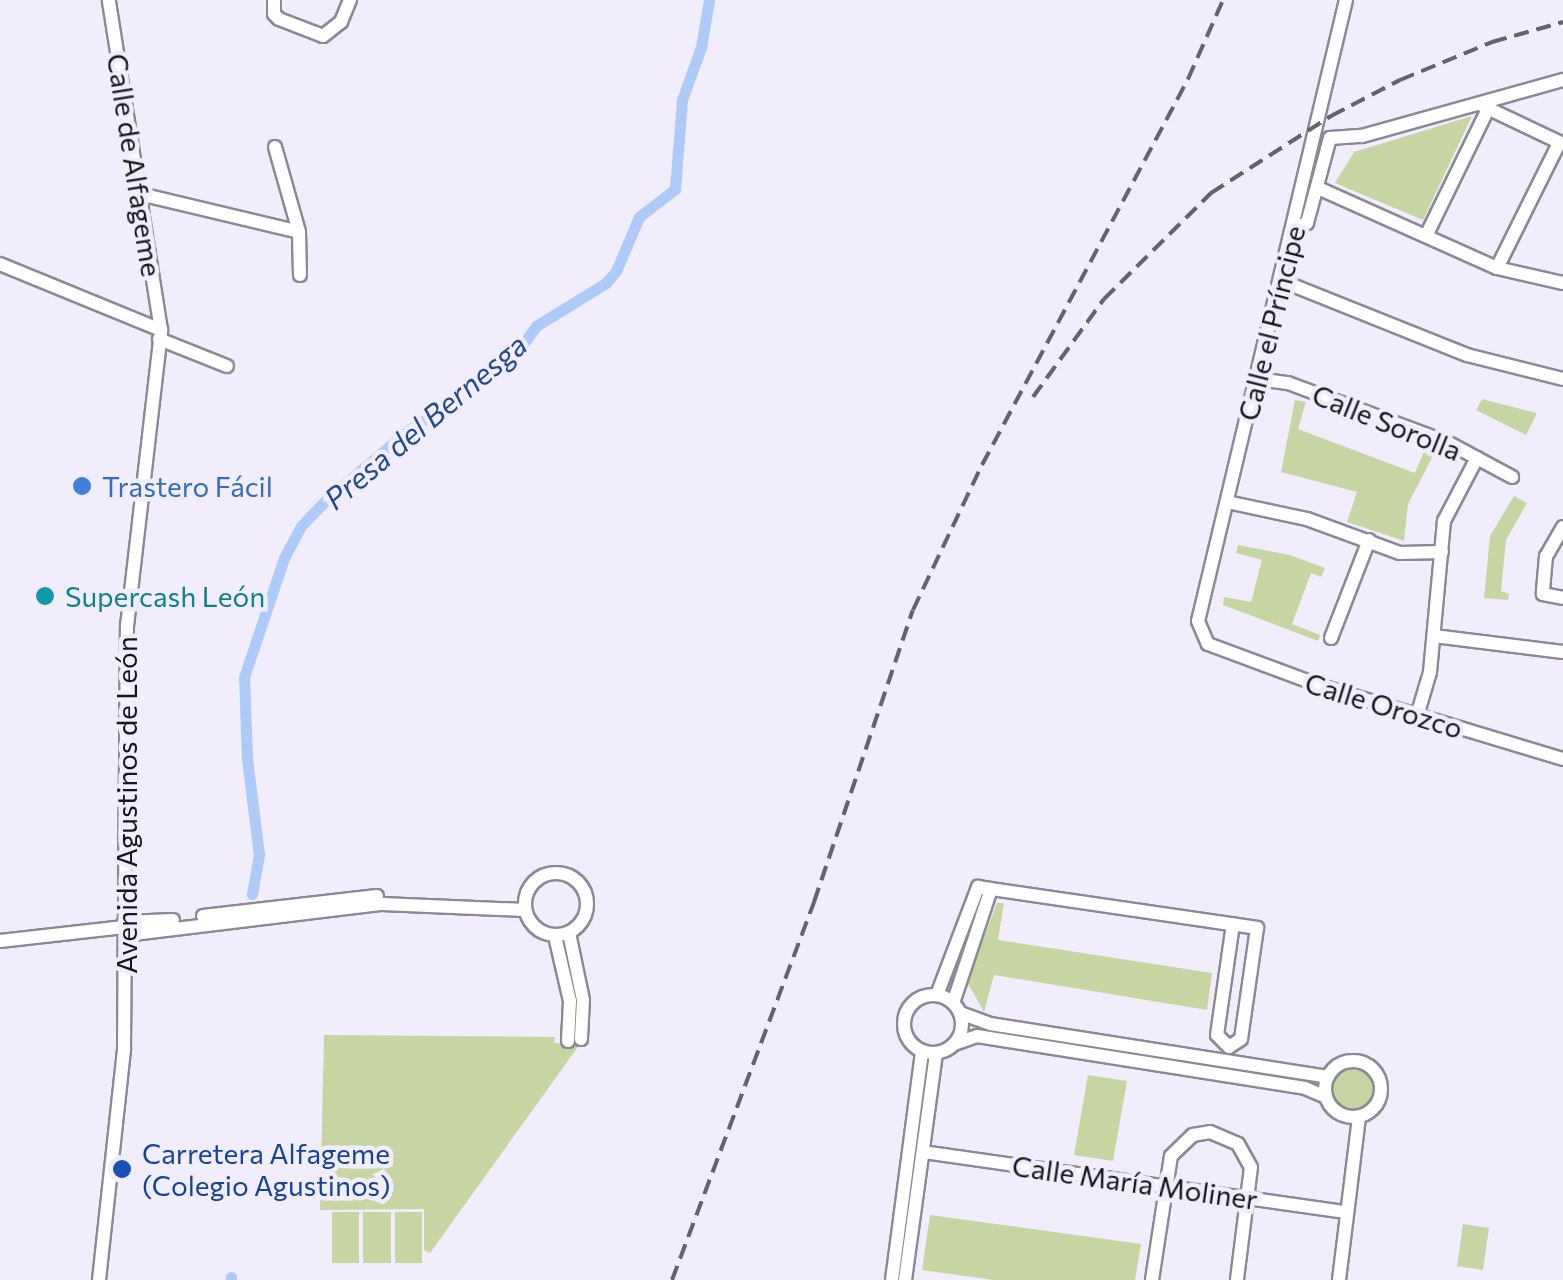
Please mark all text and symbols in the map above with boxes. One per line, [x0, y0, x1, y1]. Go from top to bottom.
street label: Calle de Alfageme [101, 51, 169, 279]
street label: Calle el Príncipe [1231, 222, 1311, 424]
water label: Presa del Bernesga [316, 326, 534, 516]
street label: Calle Sorolla [1308, 377, 1466, 467]
place label: Trastero Fácil [102, 469, 273, 503]
marker: Trastero Fácil [71, 475, 93, 497]
place label: Supercash León [65, 579, 265, 613]
marker: Supercash León [34, 585, 56, 607]
street label: Avenida Agustinos de León [109, 636, 143, 974]
street label: Calle Orozco [1301, 665, 1467, 745]
place label: Carretera Alfageme (Colegio Agustinos) [142, 1136, 391, 1202]
street label: Calle María Moliner [1010, 1148, 1260, 1216]
marker: Carretera Alfageme (Colegio Agustinos) [111, 1158, 133, 1180]

